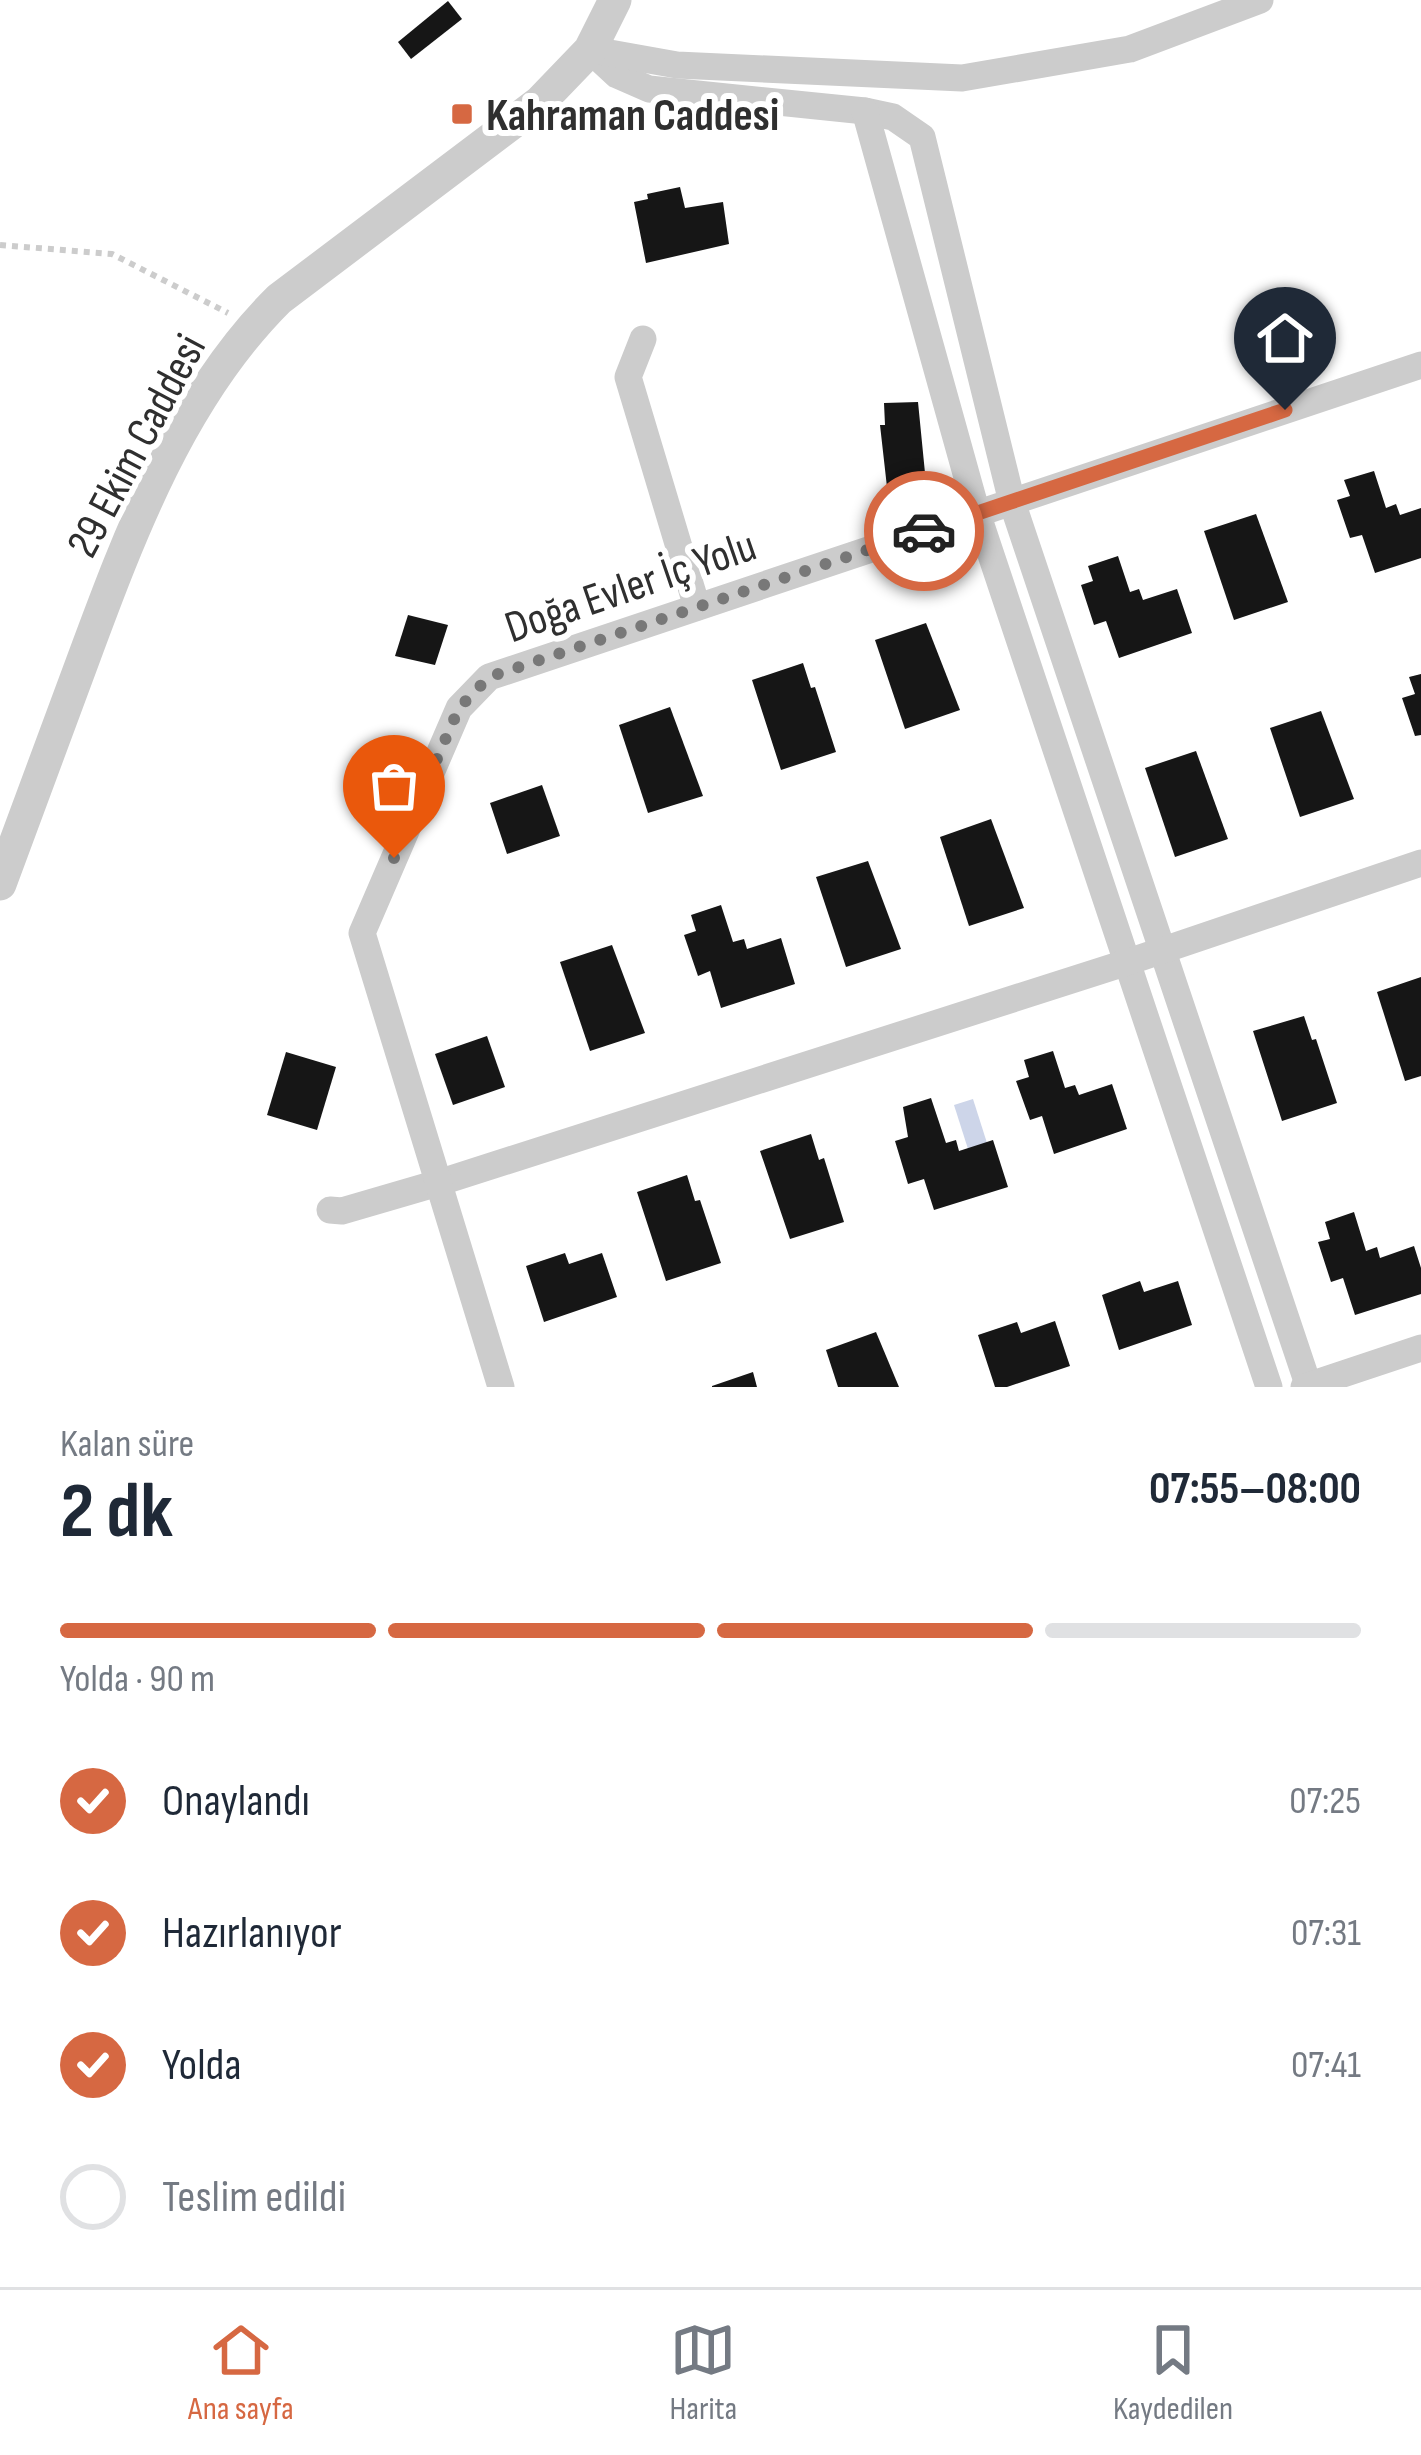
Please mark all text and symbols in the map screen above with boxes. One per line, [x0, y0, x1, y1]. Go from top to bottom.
place label: Kahraman Caddesi [486, 89, 779, 144]
marker: Kahraman Caddesi [449, 101, 475, 127]
pin [1234, 287, 1336, 410]
icon: home [1252, 305, 1318, 371]
street label: 29 Ekim Caddesi [56, 325, 219, 567]
courier [864, 471, 984, 591]
icon: car [891, 498, 957, 564]
street label: Doğa Evler İç Yolu [498, 519, 763, 656]
pin [343, 735, 445, 858]
icon: bag [361, 753, 427, 819]
text: Kalan süre [60, 1421, 194, 1468]
text: 07:55–08:00 [1149, 1462, 1361, 1517]
text: 2 dk [60, 1466, 173, 1559]
text: Yolda · 90 m [60, 1656, 215, 1703]
icon: check [60, 1768, 126, 1834]
text: Onaylandı [162, 1774, 310, 1829]
text: 07:25 [1289, 1778, 1361, 1825]
icon: check [60, 1900, 126, 1966]
text: Hazırlanıyor [162, 1906, 342, 1961]
text: 07:31 [1291, 1910, 1361, 1957]
icon: check [60, 2032, 126, 2098]
text: Yolda [162, 2038, 242, 2093]
text: 07:41 [1291, 2042, 1361, 2089]
text: Teslim edildi [162, 2170, 346, 2225]
tab: Ana sayfa [188, 2317, 294, 2429]
tab: Harita [670, 2317, 737, 2429]
tab: Kaydedilen [1113, 2317, 1233, 2429]

